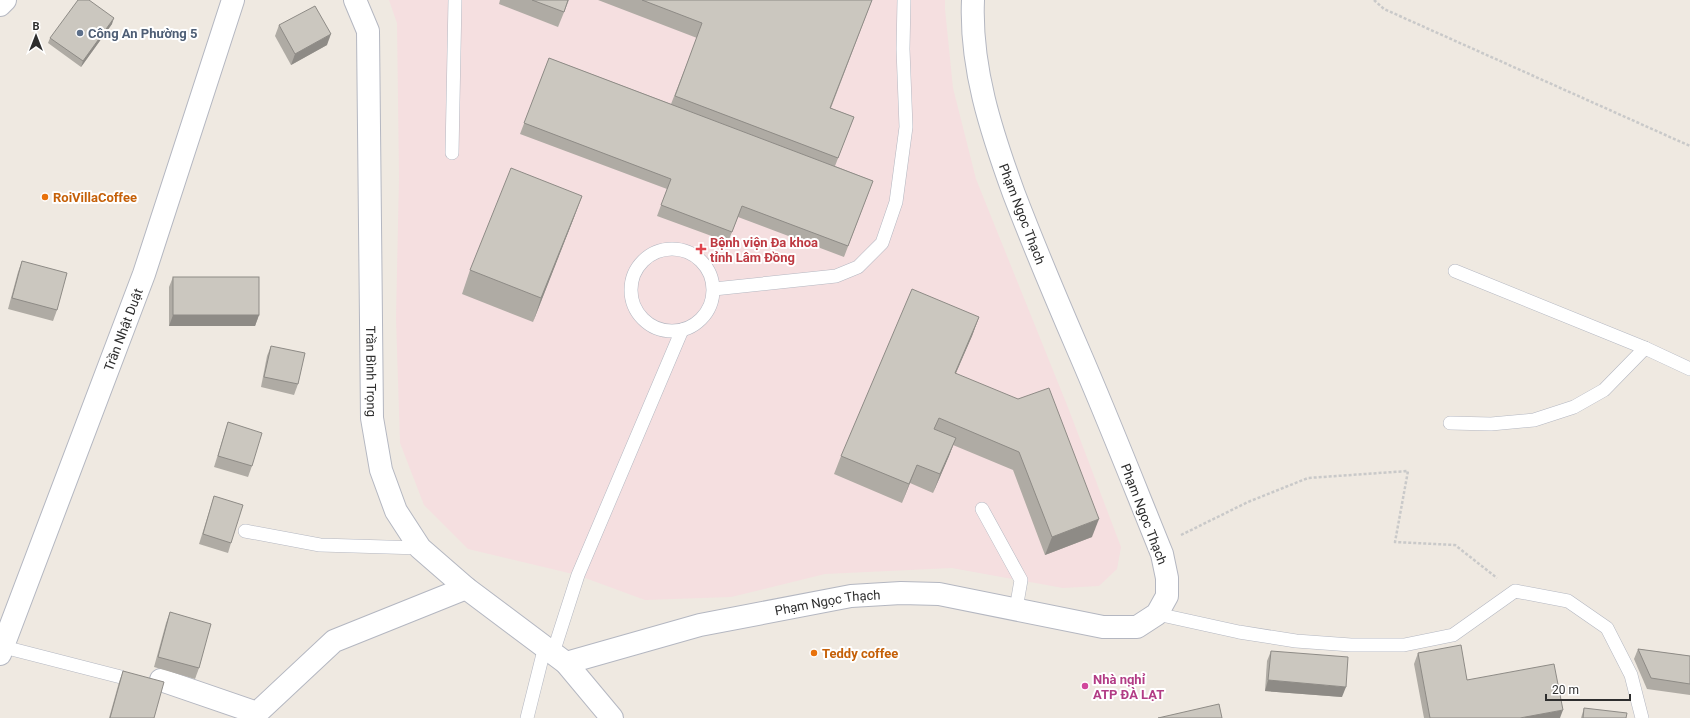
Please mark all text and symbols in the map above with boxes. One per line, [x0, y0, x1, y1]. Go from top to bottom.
north arrow [16, 16, 56, 56]
text: B [32, 20, 40, 33]
place label: Công An Phường 5 [88, 26, 197, 41]
marker: Công An Phường 5 [75, 28, 85, 38]
street label: Phạm Ngọc Thạch [996, 161, 1048, 267]
place label: RoiVillaCoffee [53, 190, 137, 205]
marker: RoiVillaCoffee [40, 192, 50, 202]
place label: Bệnh viện Đa khoa tỉnh Lâm Đồng [710, 235, 818, 265]
marker: Bệnh viện Đa khoa tỉnh Lâm Đồng [695, 243, 707, 255]
street label: Trần Nhật Duật [101, 286, 145, 373]
street label: Trần Bình Trọng [364, 326, 379, 417]
street label: Phạm Ngọc Thạch [1118, 461, 1170, 567]
street label: Phạm Ngọc Thạch [773, 587, 881, 618]
place label: Teddy coffee [822, 646, 898, 661]
marker: Teddy coffee [809, 648, 819, 658]
place label: Nhà nghỉ ATP ĐÀ LẠT [1093, 672, 1164, 702]
scale bar [1546, 676, 1630, 702]
marker: Nhà nghỉ ATP ĐÀ LẠT [1080, 681, 1090, 691]
text: 20 m [1552, 683, 1579, 697]

